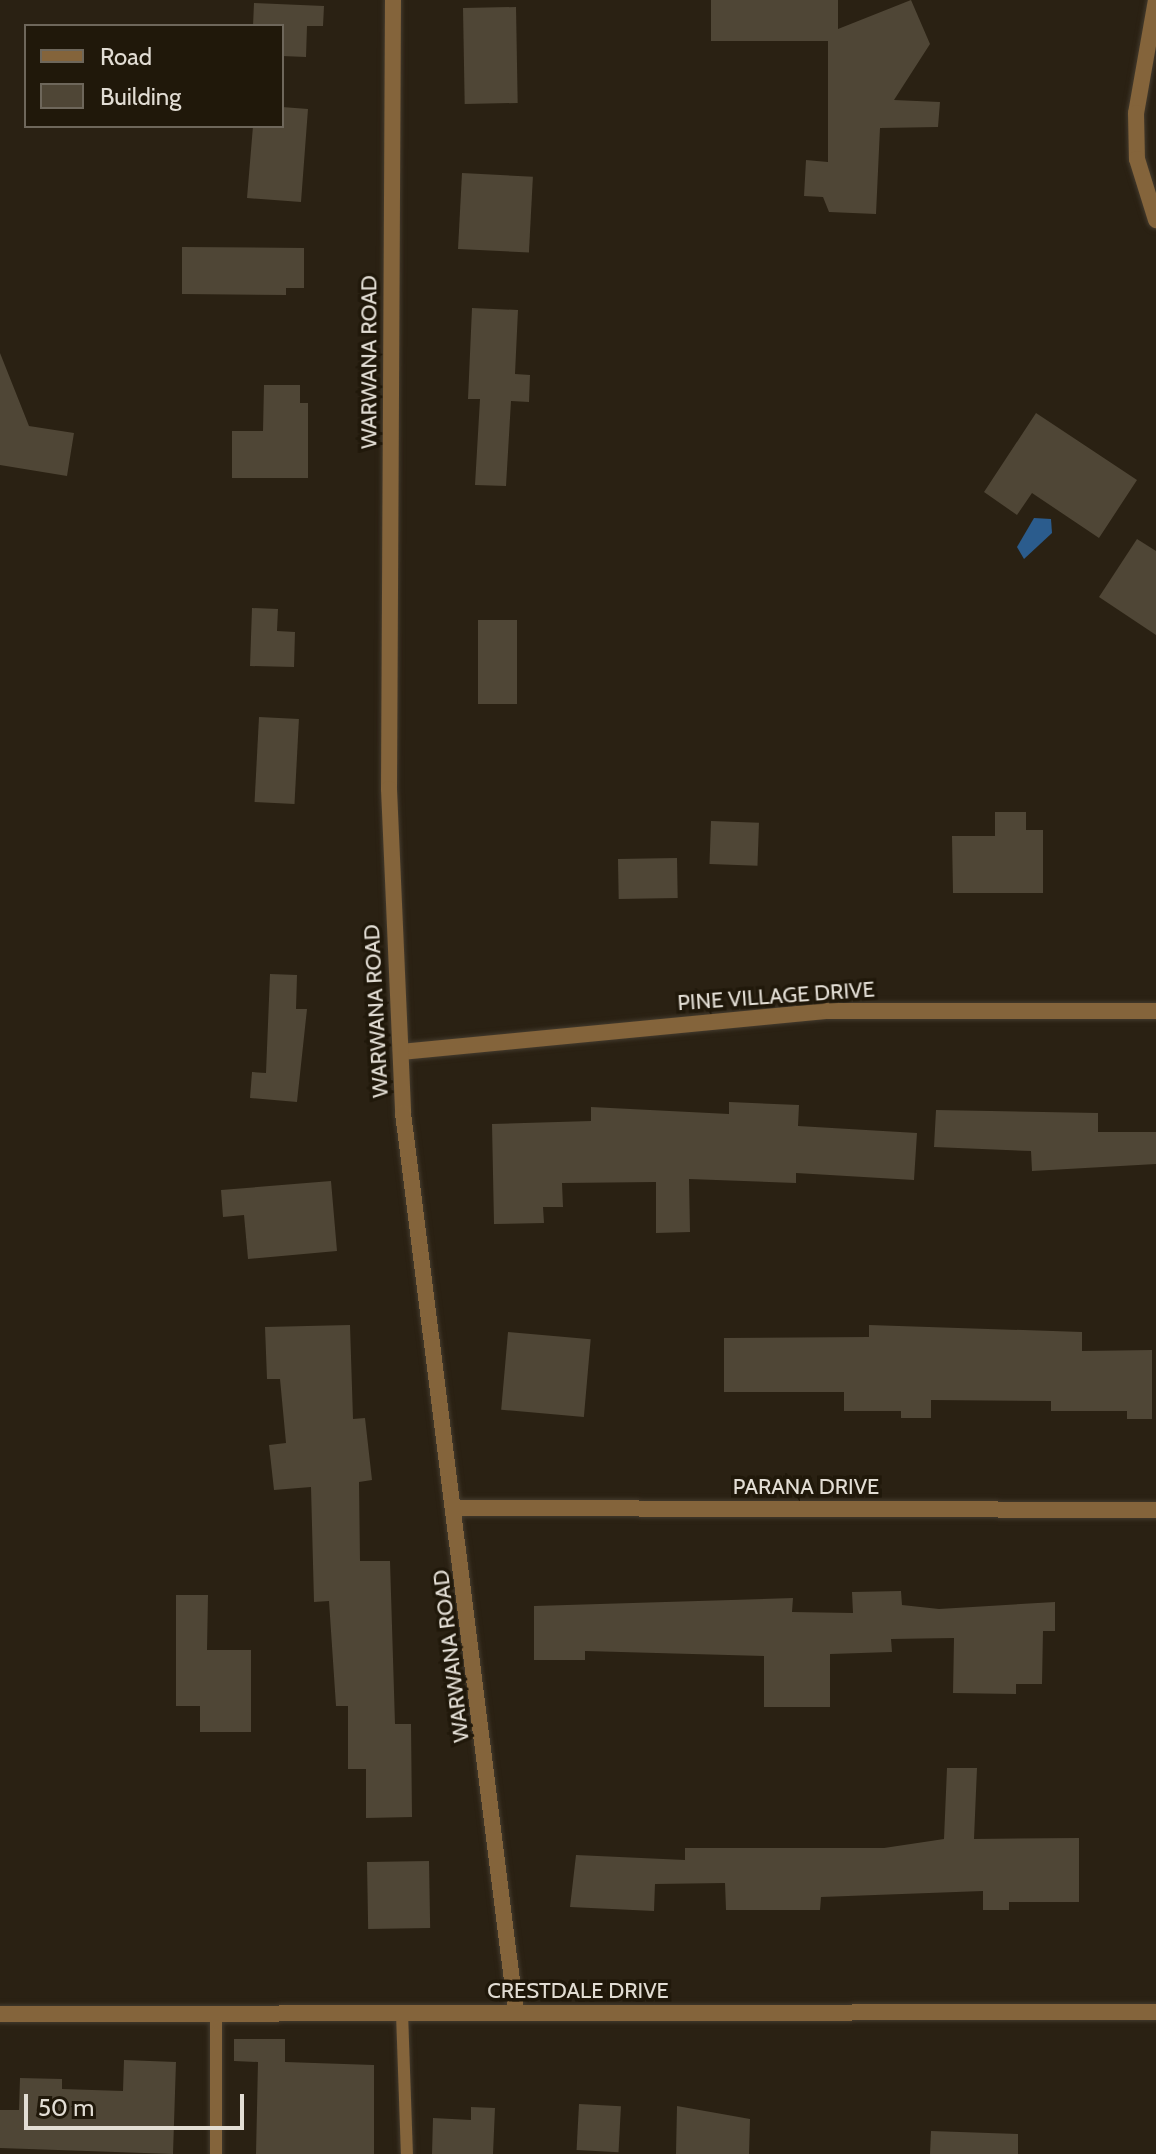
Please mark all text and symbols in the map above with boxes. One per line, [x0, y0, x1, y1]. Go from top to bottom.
legend [24, 24, 284, 128]
text: Road [100, 42, 152, 71]
text: Building [100, 82, 181, 111]
street label: WARWANA ROAD [356, 275, 382, 449]
street label: WARWANA ROAD [358, 923, 394, 1099]
street label: PINE VILLAGE DRIVE [677, 976, 875, 1016]
street label: PARANA DRIVE [733, 1474, 879, 1500]
street label: WARWANA ROAD [427, 1568, 475, 1744]
street label: CRESTDALE DRIVE [487, 1978, 669, 2004]
scale bar [28, 2078, 248, 2128]
text: 50 m [38, 2093, 94, 2122]

